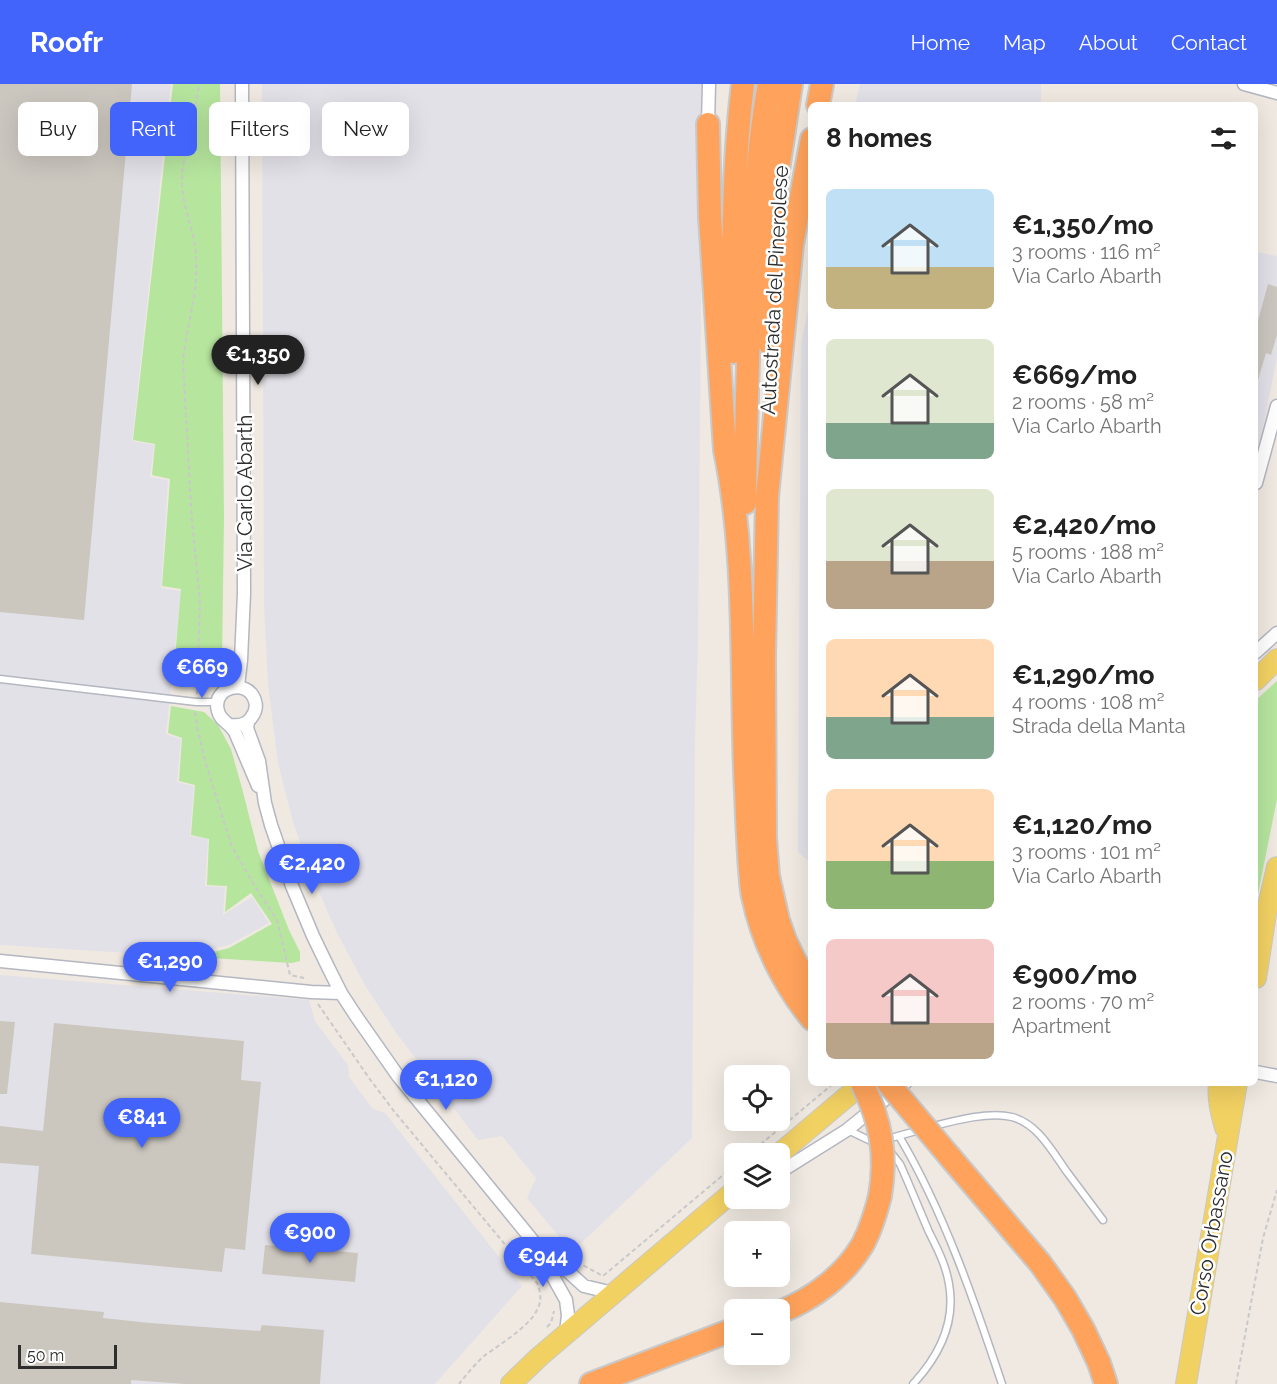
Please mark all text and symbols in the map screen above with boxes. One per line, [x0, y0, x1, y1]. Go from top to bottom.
text: Roofr [30, 26, 103, 59]
text: Home [911, 30, 970, 55]
text: Map [1003, 30, 1046, 55]
text: About [1079, 30, 1138, 55]
text: Contact [1171, 30, 1247, 55]
chip: Buy [18, 102, 98, 156]
chip: Rent [110, 102, 197, 156]
chip: Filters [209, 102, 310, 156]
chip: New [322, 102, 409, 156]
icon: filters [1207, 122, 1240, 155]
text: 8 homes [826, 123, 932, 153]
street label: Autostrada del Pinerolese [755, 165, 793, 415]
text: €1,350/mo [1012, 210, 1154, 240]
icon: home [874, 213, 946, 285]
text: 3 rooms · 116 m² [1012, 240, 1161, 264]
text: Via Carlo Abarth [1012, 264, 1162, 288]
pin: €1,350 [209, 335, 307, 386]
text: €1,350 [226, 342, 291, 366]
text: €669/mo [1012, 360, 1137, 390]
icon: home [874, 363, 946, 435]
text: 2 rooms · 58 m² [1012, 390, 1154, 414]
street label: Via Carlo Abarth [232, 414, 257, 572]
text: Via Carlo Abarth [1012, 414, 1162, 438]
text: €2,420/mo [1012, 510, 1156, 540]
icon: home [874, 513, 946, 585]
text: 5 rooms · 188 m² [1012, 540, 1164, 564]
text: Via Carlo Abarth [1012, 564, 1162, 588]
pin: €669 [166, 648, 238, 699]
text: €669 [176, 655, 228, 679]
text: €1,290/mo [1012, 660, 1155, 690]
icon: home [874, 663, 946, 735]
text: 4 rooms · 108 m² [1012, 690, 1164, 714]
text: Strada della Manta [1012, 714, 1186, 738]
text: €1,120/mo [1012, 810, 1152, 840]
icon: home [874, 813, 946, 885]
text: 3 rooms · 101 m² [1012, 840, 1161, 864]
pin: €2,420 [263, 844, 361, 895]
text: €2,420 [279, 851, 345, 875]
text: Via Carlo Abarth [1012, 864, 1162, 888]
pin: €1,290 [121, 942, 219, 993]
text: €1,290 [137, 949, 203, 973]
text: €900/mo [1012, 960, 1137, 990]
icon: home [874, 963, 946, 1035]
text: 2 rooms · 70 m² [1012, 990, 1154, 1014]
text: Apartment [1012, 1014, 1111, 1038]
pin: €1,120 [397, 1060, 495, 1111]
map controls [724, 1065, 790, 1365]
button: locate [724, 1065, 790, 1131]
text: €1,120 [414, 1067, 478, 1091]
pin: €841 [106, 1098, 178, 1149]
text: €841 [117, 1105, 167, 1129]
button: layers [724, 1143, 790, 1209]
street label: Corso Orbassano [1184, 1149, 1238, 1317]
pin: €900 [274, 1213, 346, 1264]
text: €900 [284, 1220, 336, 1244]
button: + [724, 1221, 790, 1287]
pin: €944 [507, 1237, 579, 1288]
text: €944 [518, 1244, 568, 1268]
button: − [724, 1299, 790, 1365]
scale bar [18, 1342, 117, 1370]
text: 50 m [27, 1346, 64, 1365]

